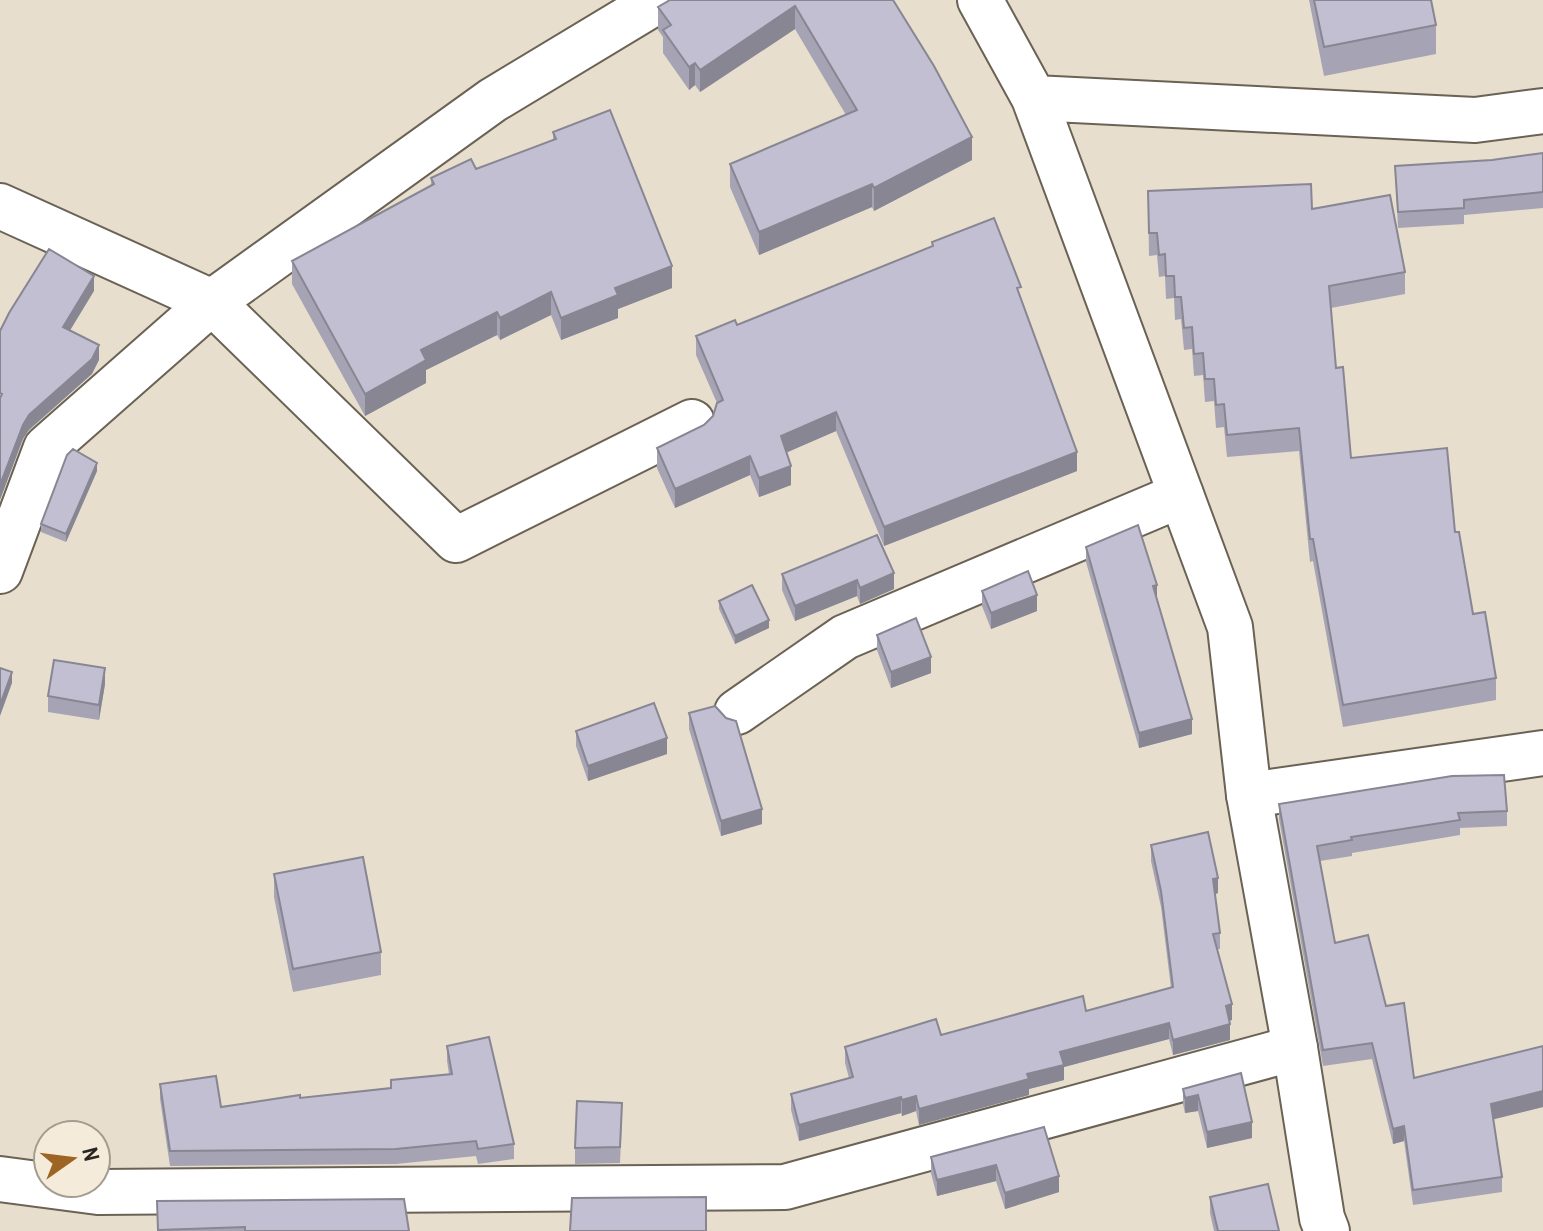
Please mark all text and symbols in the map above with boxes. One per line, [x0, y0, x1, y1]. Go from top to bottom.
north arrow [32, 1119, 112, 1199]
text: N [75, 1144, 108, 1164]

